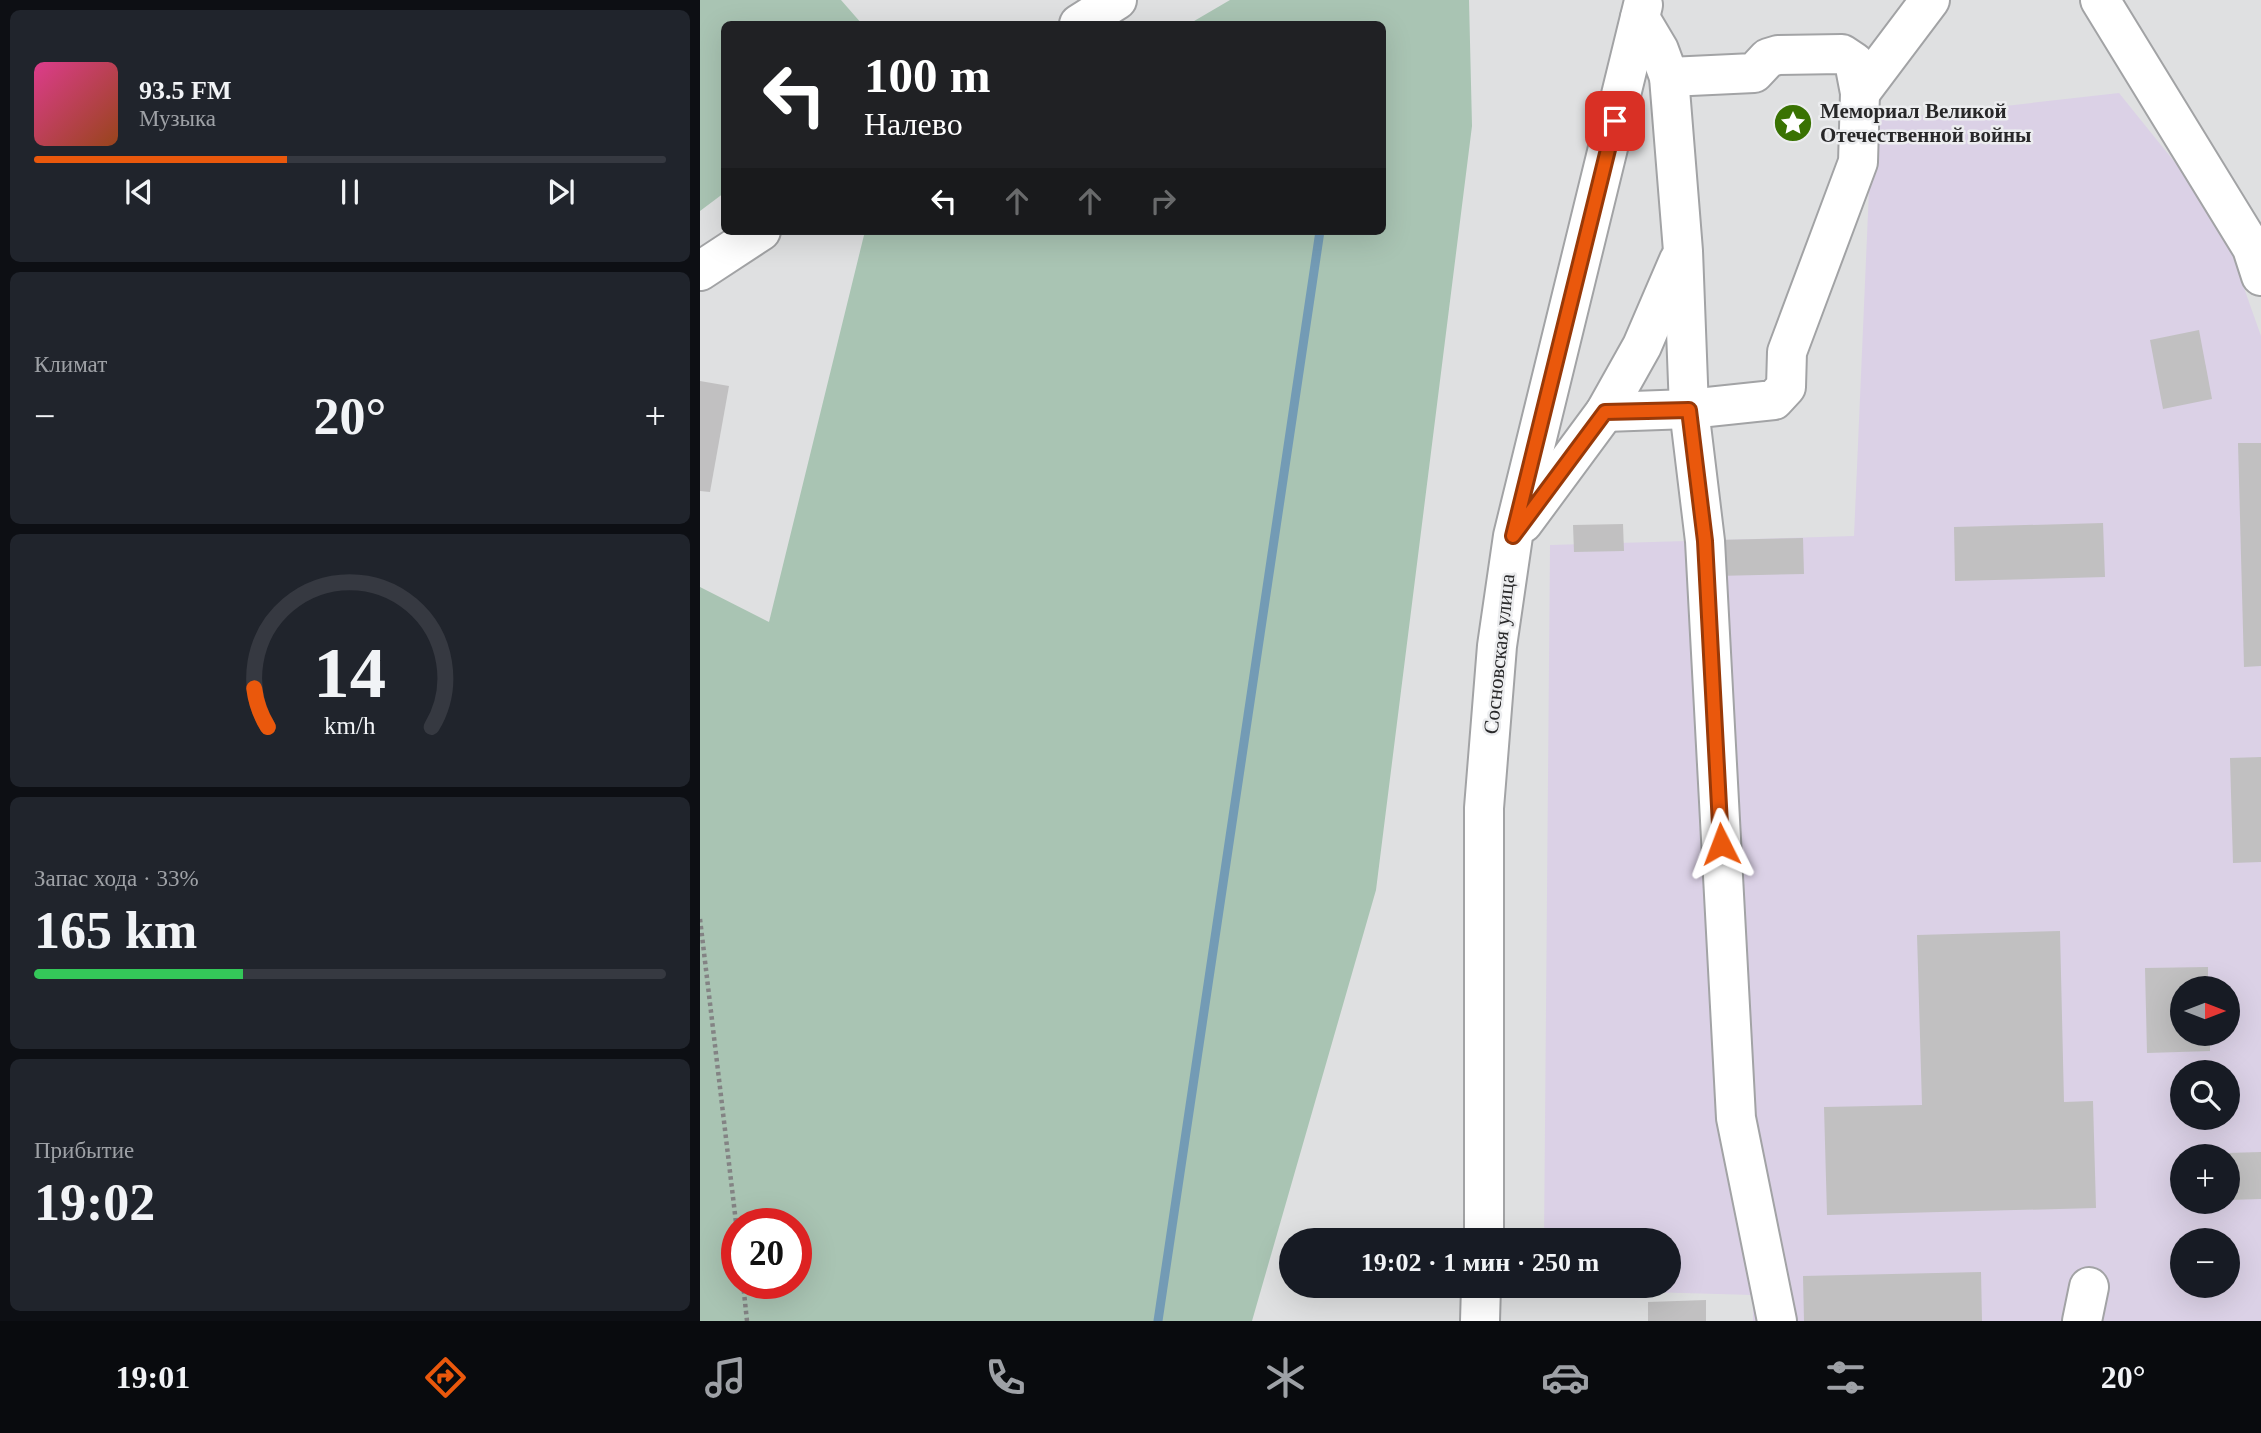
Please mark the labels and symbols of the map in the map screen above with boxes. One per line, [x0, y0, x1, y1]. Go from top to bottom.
pin [1585, 91, 1645, 151]
place label: Мемориал Великой Отечественной войны [1820, 99, 2032, 147]
place icon: Мемориал Великой Отечественной войны [1772, 102, 1814, 144]
street label: Сосновская улица [1479, 572, 1519, 735]
position arrow [1684, 807, 1758, 881]
north arrow [2170, 976, 2240, 1046]
speed limit sign: 20 [721, 1208, 812, 1299]

